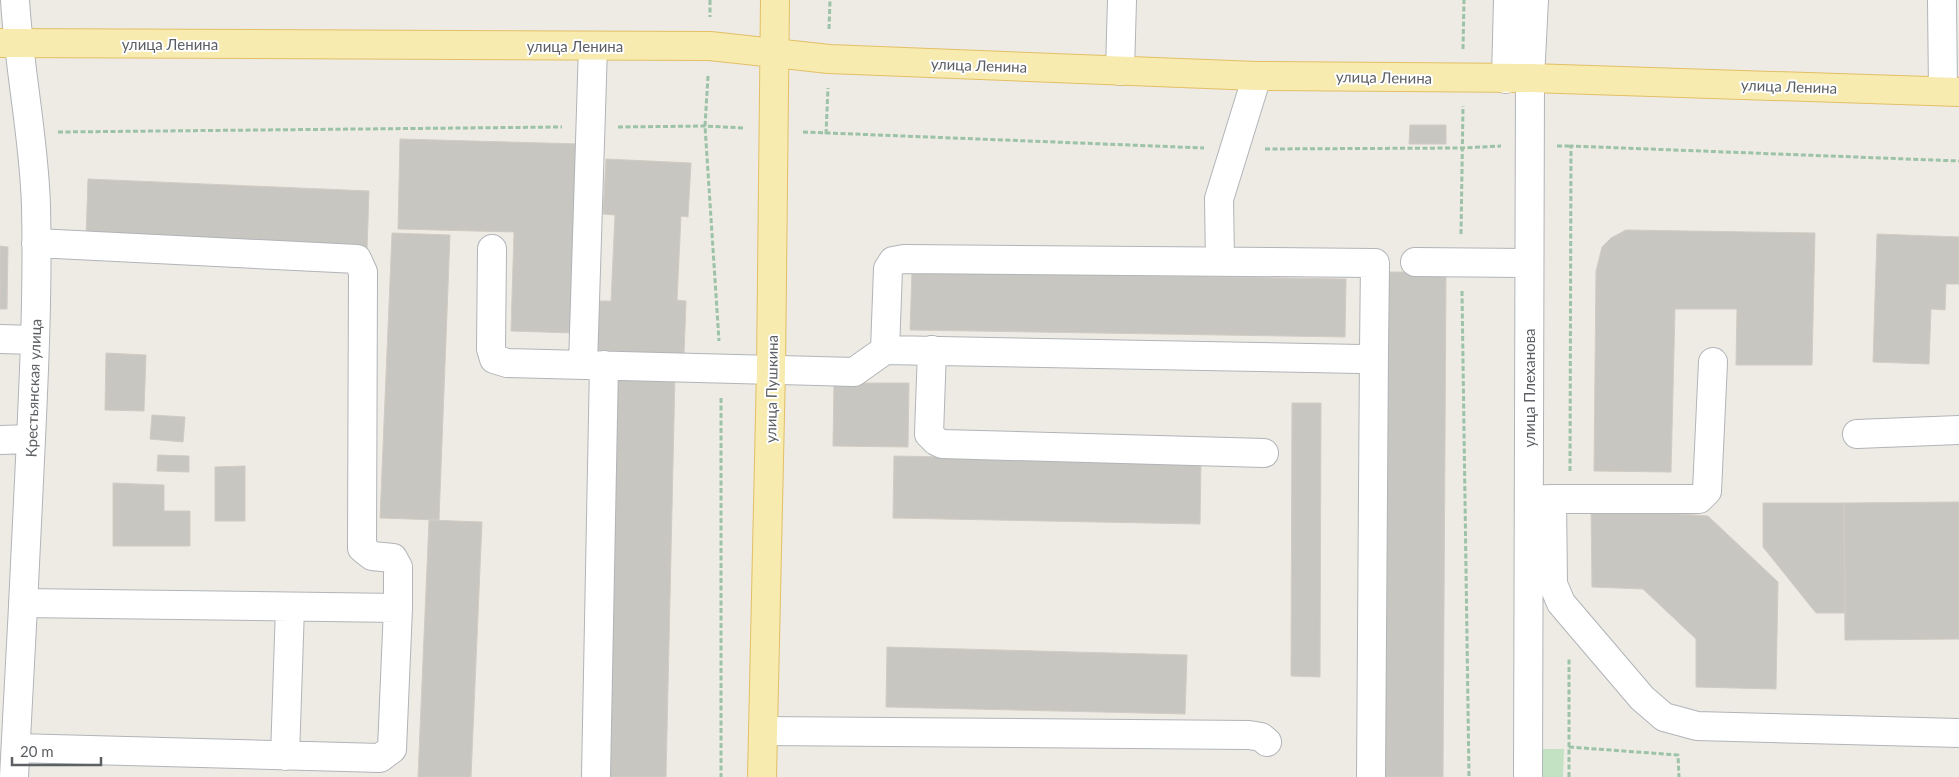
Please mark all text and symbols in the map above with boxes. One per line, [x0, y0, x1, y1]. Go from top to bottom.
street label: улица Ленина [122, 35, 218, 53]
street label: улица Ленина [527, 37, 623, 55]
street label: улица Ленина [931, 54, 1027, 76]
street label: улица Ленина [1336, 67, 1432, 87]
street label: улица Ленина [1741, 75, 1837, 97]
street label: Крестьянская улица [22, 318, 44, 458]
street label: улица Плеханова [1520, 328, 1538, 448]
street label: улица Пушкина [761, 335, 781, 443]
scale bar [12, 734, 101, 766]
text: 20 m [20, 742, 54, 760]

